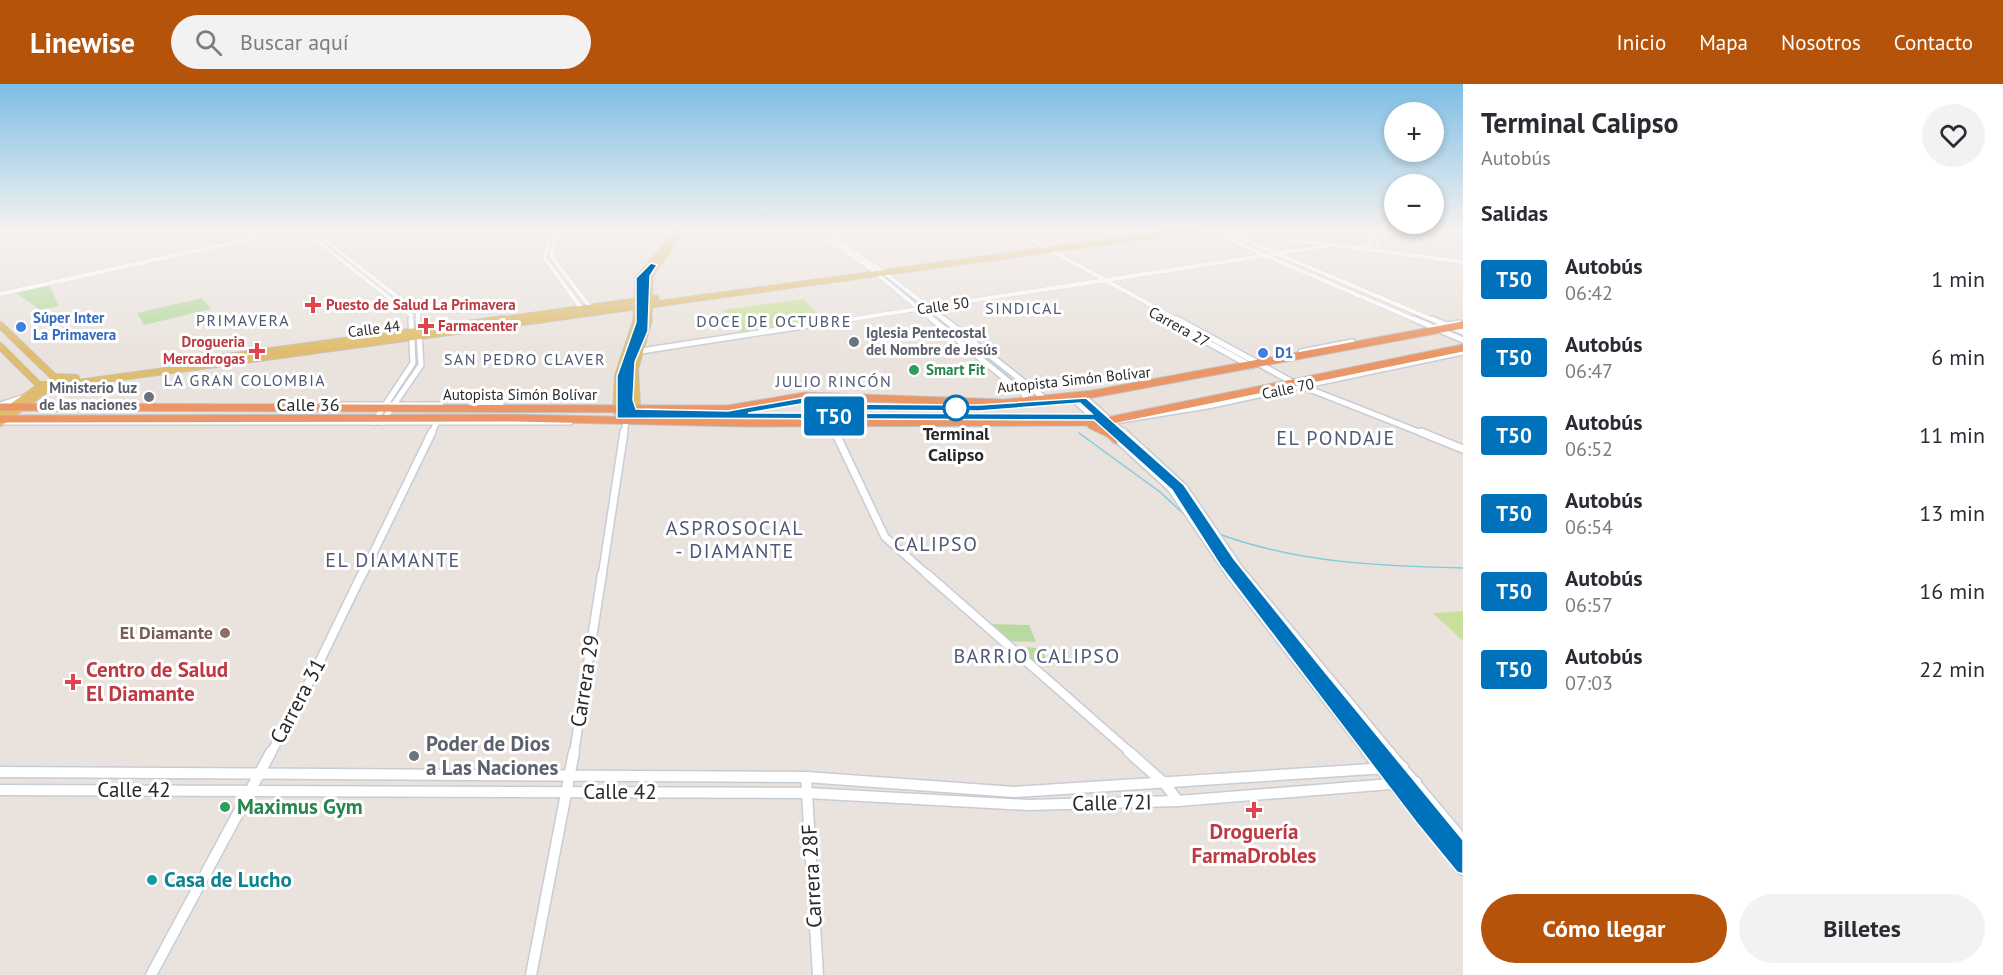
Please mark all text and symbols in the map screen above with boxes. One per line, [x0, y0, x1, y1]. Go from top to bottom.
search box [171, 15, 591, 69]
text: Linewise [30, 24, 135, 61]
icon: search [192, 26, 225, 59]
text: Buscar aquí [240, 28, 349, 56]
text: Inicio [1617, 29, 1666, 56]
text: Mapa [1699, 29, 1748, 56]
text: Nosotros [1781, 29, 1861, 56]
text: Contacto [1894, 29, 1973, 56]
map controls [1384, 102, 1444, 234]
button: + [1384, 102, 1444, 162]
text: Terminal Calipso [1481, 104, 1679, 141]
button: heart [1922, 104, 1985, 167]
text: Autobús [1481, 145, 1551, 171]
button: − [1384, 174, 1444, 234]
text: Salidas [1481, 199, 1548, 227]
text: Autobús [1565, 252, 1642, 280]
text: 1 min [1931, 265, 1985, 293]
text: T50 [1496, 266, 1532, 293]
text: 06:42 [1565, 280, 1613, 306]
street label: Calle 50 [916, 292, 970, 319]
place label: Puesto de Salud La Primavera [326, 295, 516, 314]
marker: Puesto de Salud La Primavera [304, 296, 322, 314]
district label: SINDICAL [985, 298, 1063, 318]
street label: Carrera 27 [1146, 302, 1213, 351]
place label: Súper Inter La Primavera [33, 308, 116, 344]
district label: PRIMAVERA [196, 310, 290, 330]
district label: DOCE DE OCTUBRE [696, 311, 852, 331]
street label: Calle 44 [347, 316, 401, 341]
place label: Farmacenter [438, 316, 519, 335]
marker: Farmacenter [419, 319, 433, 333]
marker: Súper Inter La Primavera [14, 320, 28, 334]
place label: Iglesia Pentecostal del Nombre de Jesús [866, 323, 997, 359]
text: Autobús [1565, 330, 1642, 358]
place label: Drogueria Mercadrogas [163, 332, 245, 368]
marker: Iglesia Pentecostal del Nombre de Jesús [847, 335, 861, 349]
place label: D1 [1275, 343, 1293, 362]
text: 6 min [1931, 343, 1985, 371]
marker: Drogueria Mercadrogas [250, 344, 264, 358]
text: T50 [1496, 344, 1532, 371]
marker: D1 [1256, 346, 1270, 360]
district label: SAN PEDRO CLAVER [444, 349, 606, 369]
text: 06:47 [1565, 358, 1613, 384]
place label: Smart Fit [926, 360, 986, 379]
street label: Autopista Simón Bolívar [996, 362, 1152, 397]
marker: Smart Fit [907, 363, 921, 377]
district label: LA GRAN COLOMBIA [164, 370, 326, 390]
district label: JULIO RINCÓN [775, 371, 892, 391]
street label: Calle 70 [1260, 374, 1316, 403]
place label: Ministerio luz de las naciones [39, 378, 137, 414]
street label: Autopista Simón Bolívar [443, 385, 597, 404]
marker: Ministerio luz de las naciones [142, 390, 156, 404]
street label: Calle 36 [277, 393, 339, 416]
marker: Terminal Calipso [943, 395, 969, 421]
line badge: T50 [800, 396, 868, 436]
text: T50 [816, 403, 852, 430]
text: Autobús [1565, 408, 1642, 436]
text: 11 min [1919, 421, 1985, 449]
place label: Terminal Calipso [923, 422, 990, 466]
text: T50 [1496, 422, 1532, 449]
district label: EL PONDAJE [1276, 425, 1396, 451]
text: 06:52 [1565, 436, 1613, 462]
text: Autobús [1565, 486, 1642, 514]
text: 13 min [1919, 499, 1985, 527]
text: T50 [1496, 500, 1532, 527]
text: 06:54 [1565, 514, 1613, 540]
district label: ASPROSOCIAL - DIAMANTE [666, 515, 804, 564]
district label: CALIPSO [894, 531, 978, 557]
district label: EL DIAMANTE [325, 547, 461, 573]
text: Autobús [1565, 564, 1642, 592]
text: 16 min [1919, 577, 1985, 605]
text: T50 [1496, 578, 1532, 605]
text: 06:57 [1565, 592, 1613, 618]
place label: El Diamante [120, 621, 213, 644]
marker: El Diamante [218, 626, 232, 640]
street label: Carrera 29 [564, 633, 605, 729]
text: Autobús [1565, 642, 1642, 670]
district label: BARRIO CALIPSO [953, 643, 1121, 669]
street label: Carrera 31 [264, 653, 331, 748]
text: 22 min [1919, 655, 1985, 683]
place label: Centro de Salud El Diamante [86, 656, 228, 707]
text: T50 [1496, 656, 1532, 683]
text: 07:03 [1565, 670, 1613, 696]
marker: Centro de Salud El Diamante [64, 673, 82, 691]
place label: Poder de Dios a Las Naciones [426, 730, 558, 781]
marker: Poder de Dios a Las Naciones [407, 749, 421, 763]
street label: Calle 42 [97, 776, 171, 803]
street label: Calle 42 [583, 778, 657, 805]
street label: Calle 72I [1072, 788, 1152, 817]
place label: Maximus Gym [237, 793, 363, 820]
marker: Maximus Gym [218, 800, 232, 814]
marker: Droguería FarmaDrobles [1247, 803, 1261, 817]
place label: Droguería FarmaDrobles [1192, 818, 1317, 869]
street label: Carrera 28F [795, 823, 828, 929]
place label: Casa de Lucho [164, 866, 292, 893]
marker: Casa de Lucho [145, 873, 159, 887]
button: Cómo llegar [1481, 894, 1727, 963]
button: Billetes [1739, 894, 1985, 963]

